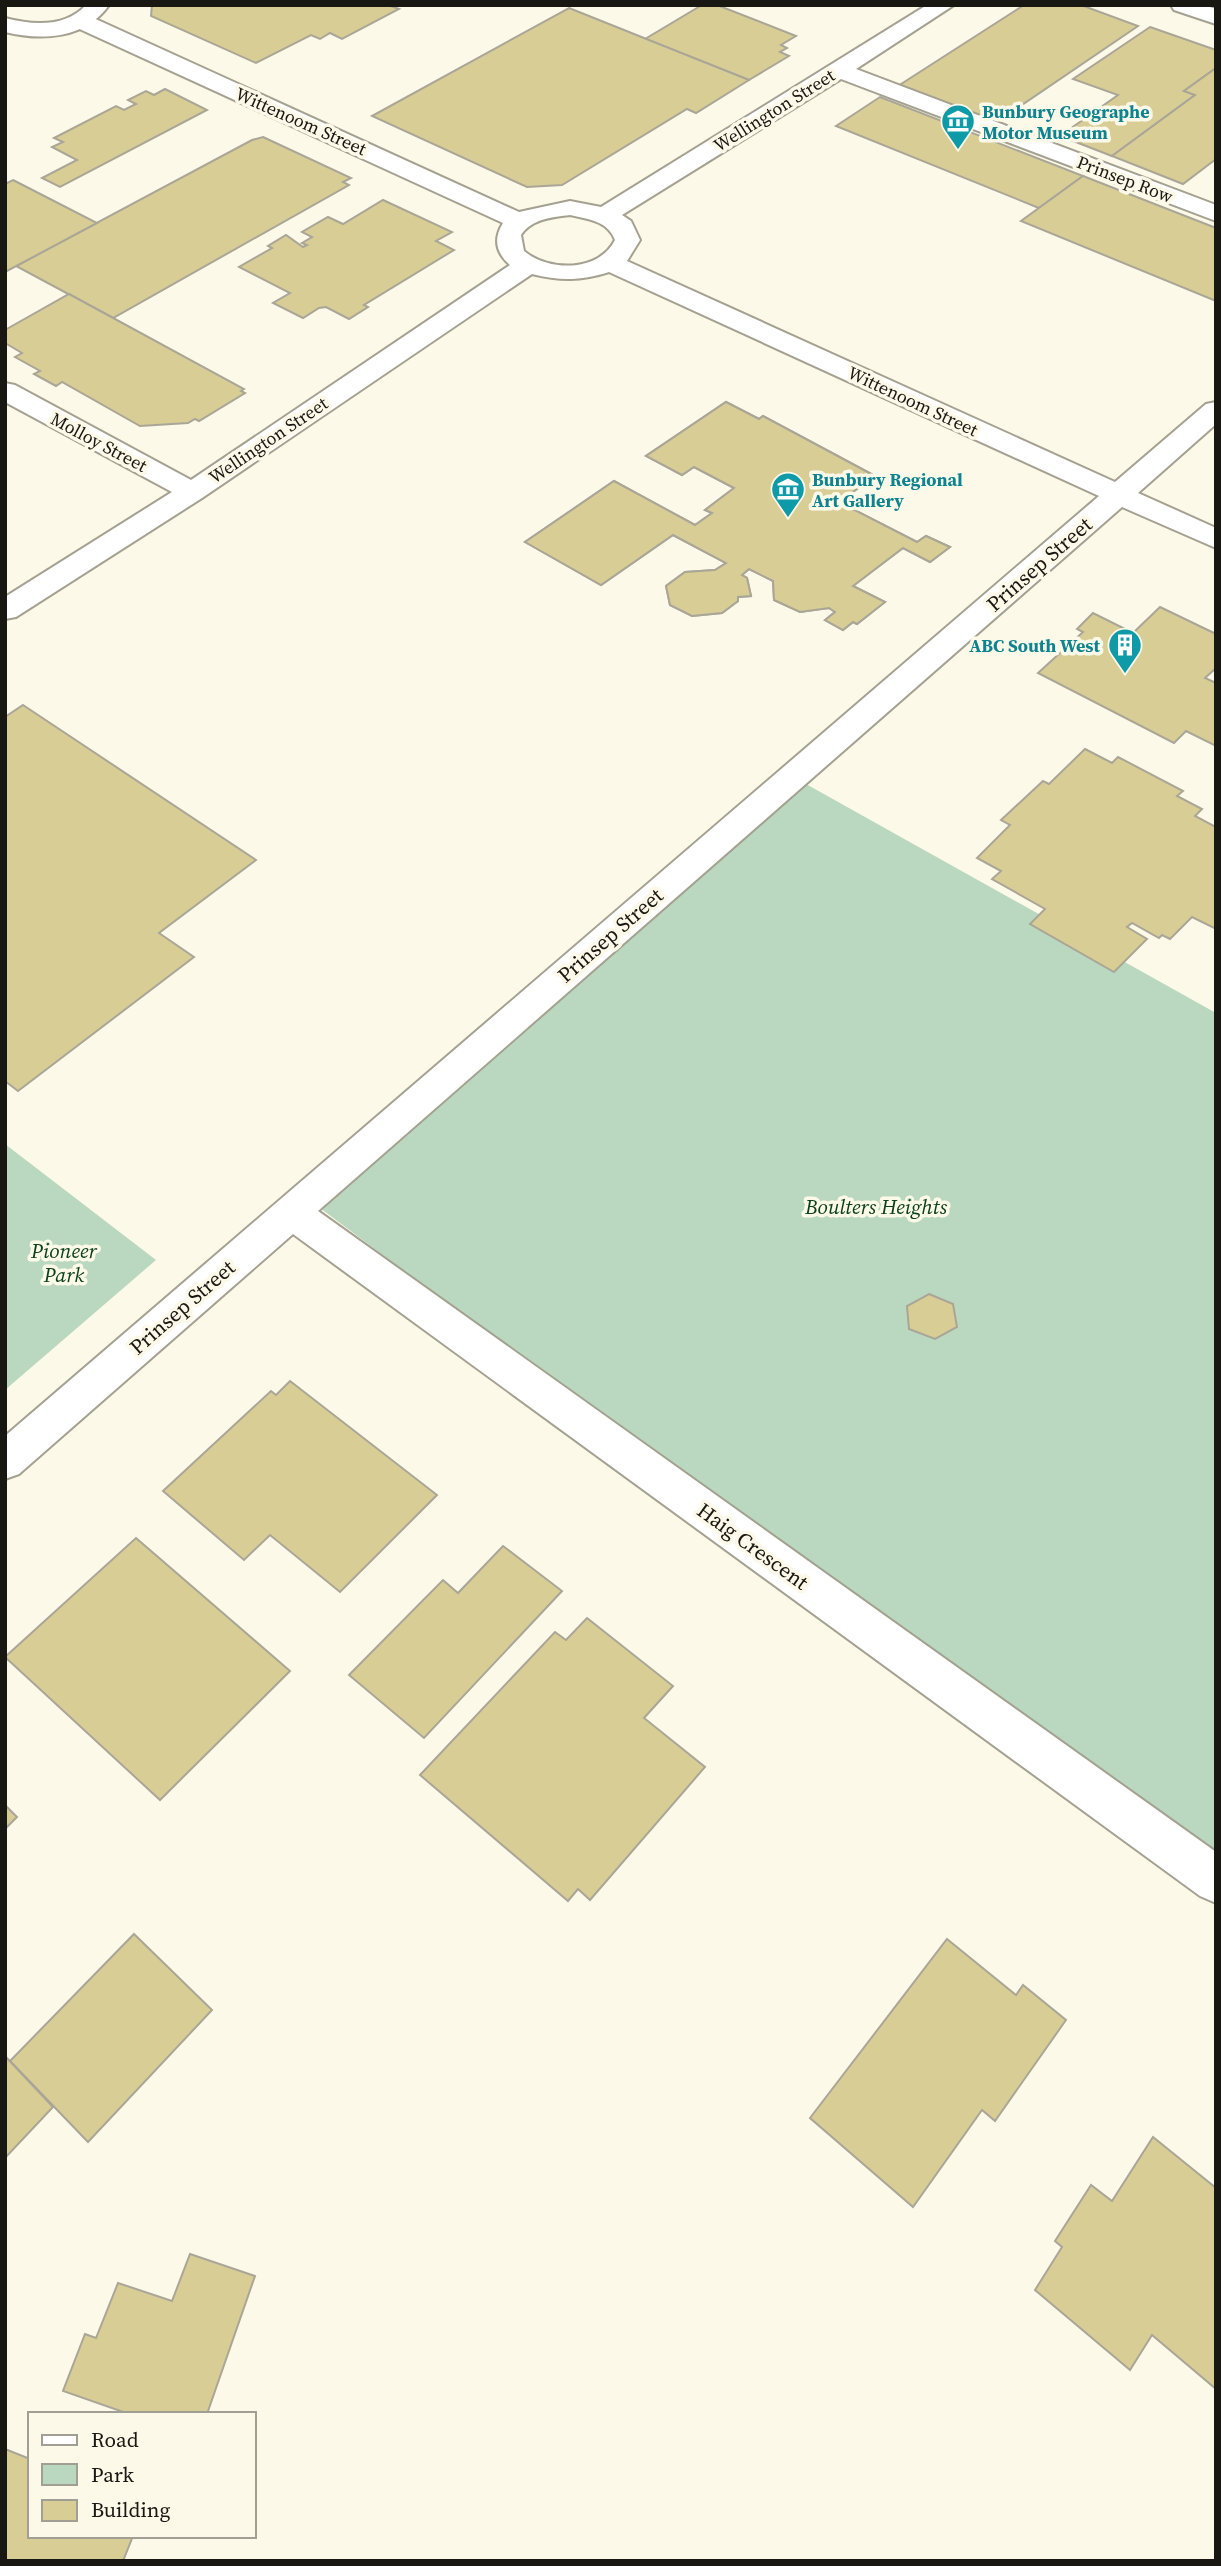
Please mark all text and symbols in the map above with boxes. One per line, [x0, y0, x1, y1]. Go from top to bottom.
street label: Wellington Street [709, 63, 840, 157]
street label: Wittenoom Street [232, 81, 371, 161]
place label: Bunbury Geographe Motor Museum [982, 99, 1150, 145]
museum icon: Bunbury Geographe Motor Museum [939, 102, 977, 151]
street label: Prinsep Row [1073, 149, 1177, 209]
street label: Wittenoom Street [844, 360, 982, 442]
street label: Wellington Street [204, 391, 333, 489]
street label: Molloy Street [46, 406, 152, 478]
place label: Bunbury Regional Art Gallery [812, 467, 963, 513]
museum icon: Bunbury Regional Art Gallery [769, 470, 807, 519]
street label: Prinsep Street [980, 510, 1098, 618]
building icon: ABC South West [1106, 626, 1144, 675]
place label: ABC South West [969, 633, 1101, 658]
street label: Prinsep Street [551, 881, 669, 989]
park label: Boulters Heights [804, 1192, 947, 1221]
park label: Pioneer Park [30, 1236, 97, 1289]
street label: Prinsep Street [123, 1253, 241, 1361]
street label: Haig Crescent [691, 1496, 815, 1596]
legend [28, 2412, 256, 2538]
text: Road [91, 2425, 139, 2454]
text: Park [91, 2460, 135, 2489]
text: Building [91, 2495, 170, 2524]

